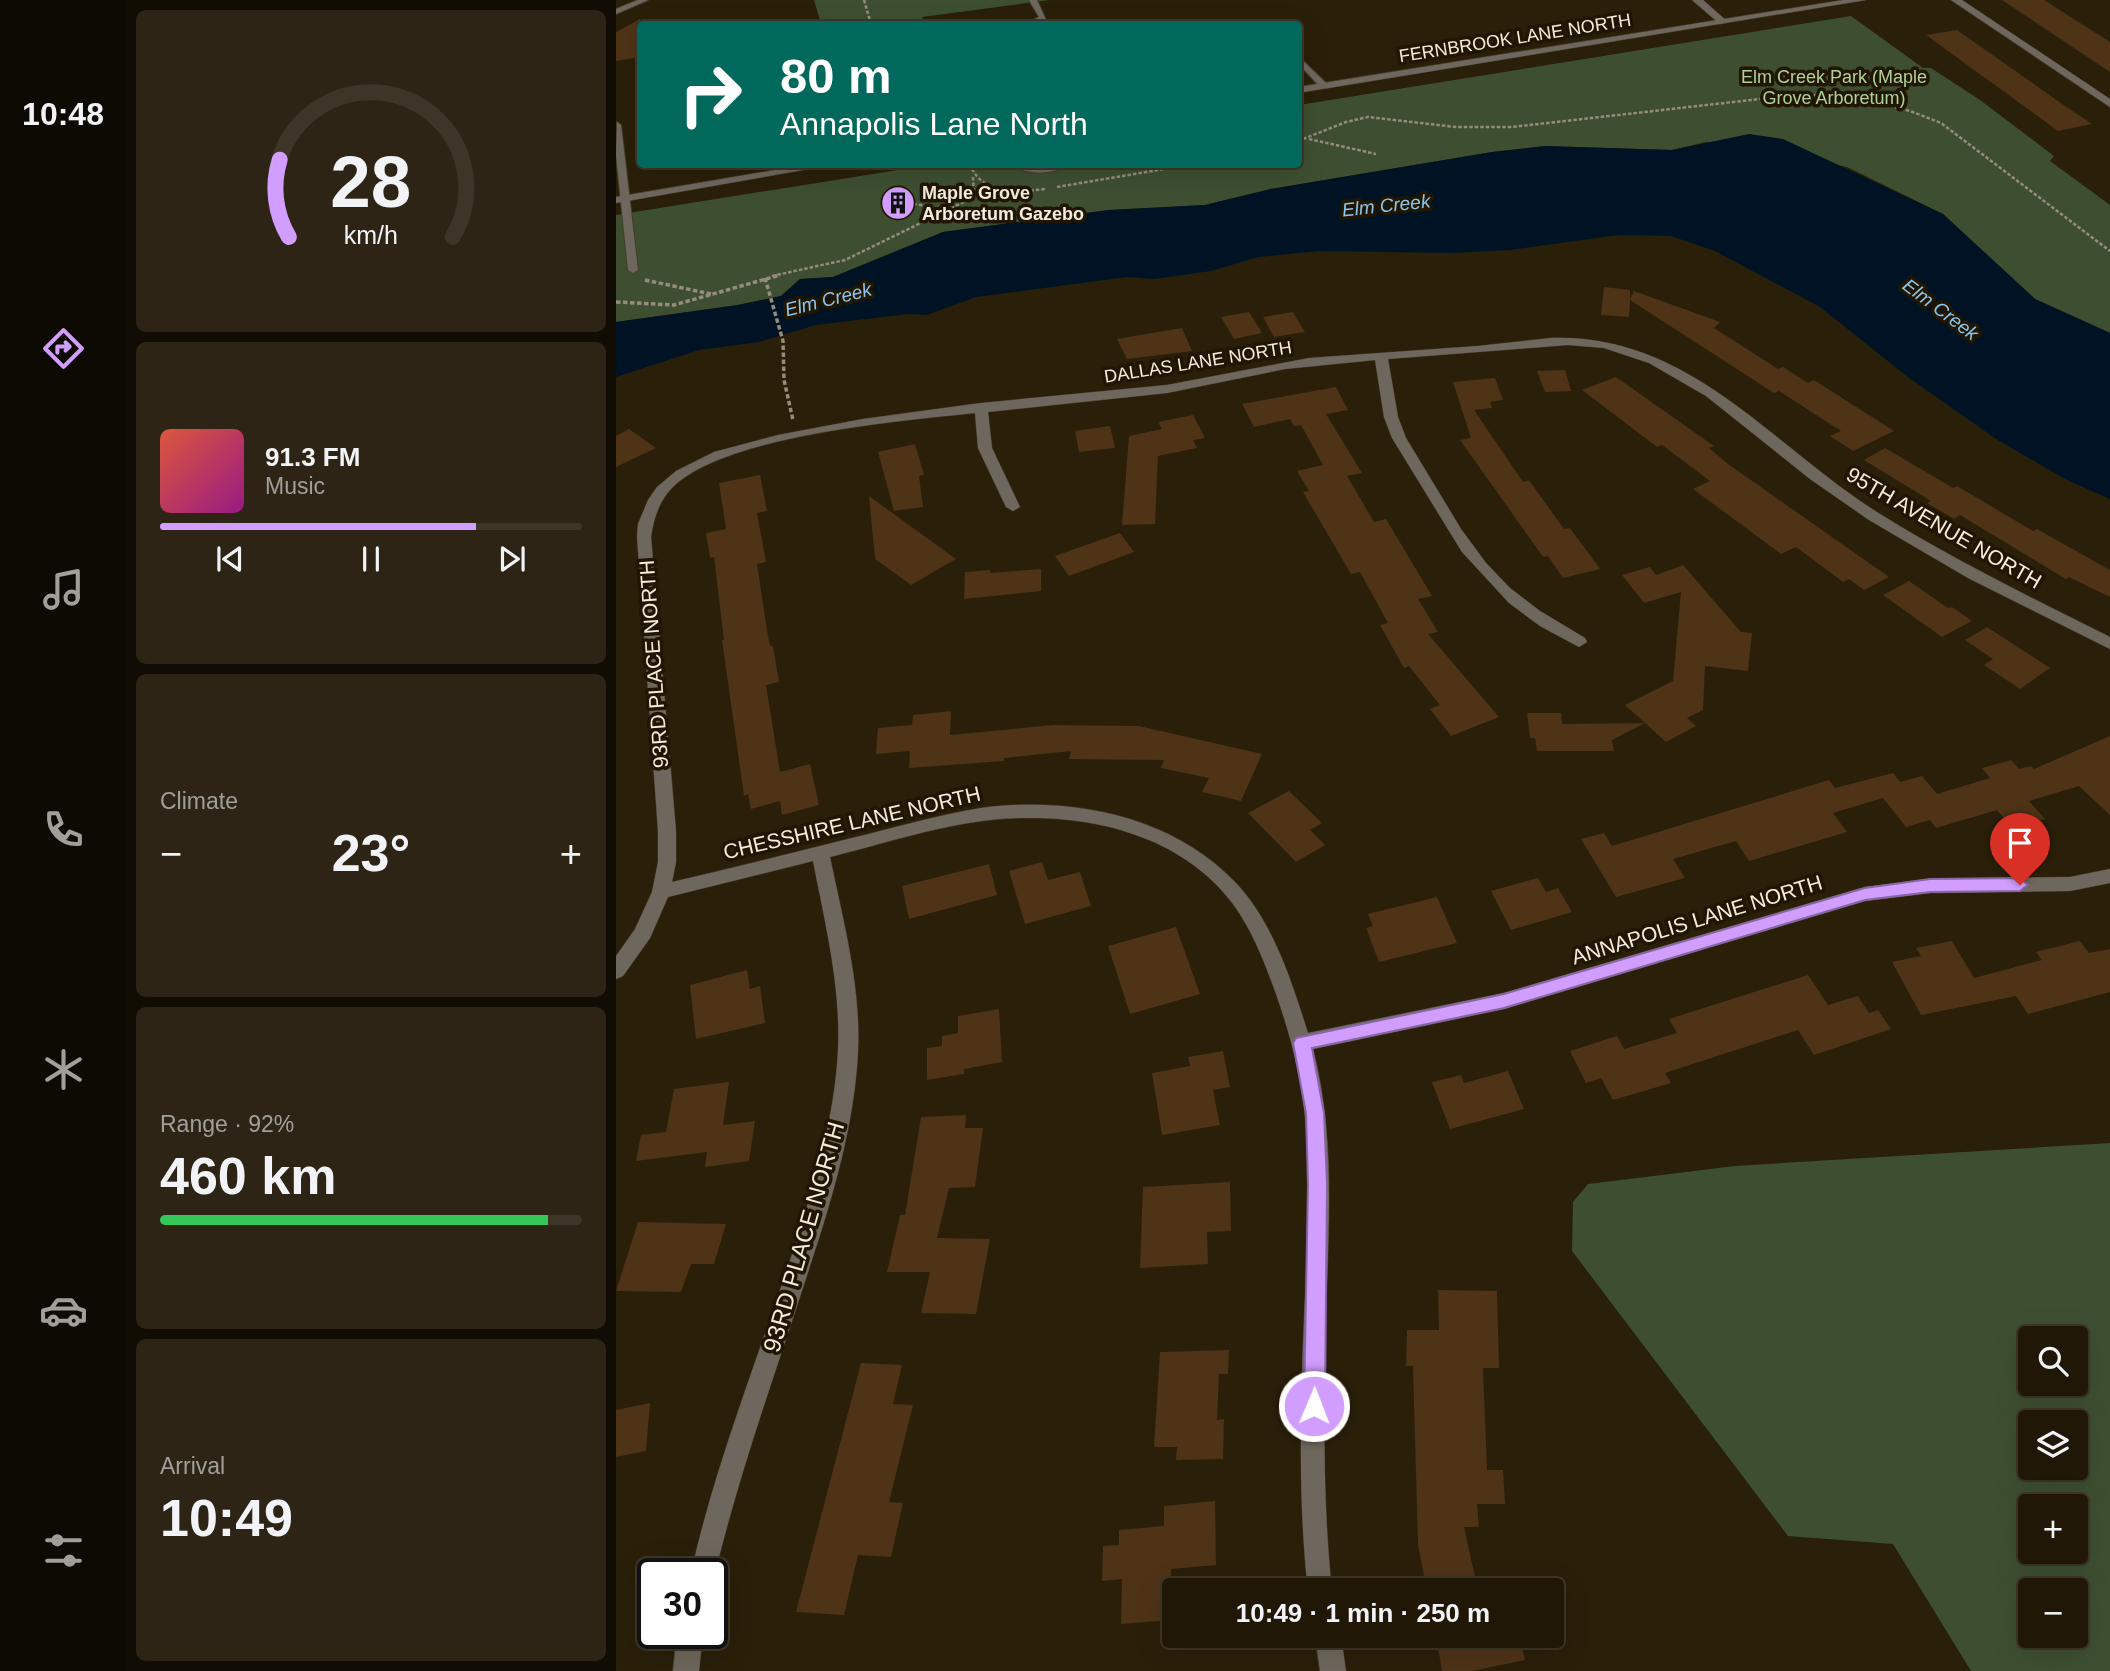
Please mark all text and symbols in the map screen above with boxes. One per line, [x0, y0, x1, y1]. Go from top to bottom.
street label: FERNBROOK LANE NORTH [1398, 10, 1632, 66]
icon: right [665, 49, 756, 140]
text: 80 m [780, 49, 892, 103]
park label: Elm Creek Park (Maple Grove Arboretum) [1741, 67, 1927, 108]
text: 10:48 [22, 96, 104, 132]
text: Annapolis Lane North [780, 106, 1088, 142]
text: 28 [331, 141, 411, 222]
place label: Maple Grove Arboretum Gazebo [922, 183, 1084, 224]
building icon: Maple Grove Arboretum Gazebo [879, 184, 917, 222]
water label: Elm Creek [1341, 190, 1433, 221]
text: km/h [344, 221, 398, 249]
water label: Elm Creek [1899, 274, 1984, 345]
water label: Elm Creek [783, 278, 875, 320]
icon: directions [39, 324, 88, 373]
street label: DALLAS LANE NORTH [1103, 337, 1293, 387]
text: 91.3 FM [265, 442, 360, 472]
street label: 95TH AVENUE NORTH [1843, 462, 2046, 593]
text: Music [265, 473, 325, 499]
icon: previous [211, 540, 249, 578]
icon: pause [352, 540, 390, 578]
icon: next [493, 540, 531, 578]
street label: 93RD PLACE NORTH [635, 559, 672, 769]
icon: music [39, 565, 88, 614]
street label: CHESSHIRE LANE NORTH [721, 782, 983, 863]
text: Climate [160, 788, 238, 814]
icon: phone [39, 805, 88, 854]
pin [1990, 813, 2050, 885]
text: 23° [332, 824, 410, 882]
icon: arrive [2001, 824, 2039, 862]
text: − [160, 833, 182, 875]
text: + [560, 833, 582, 875]
street label: ANNAPOLIS LANE NORTH [1569, 870, 1825, 969]
icon: climate [39, 1045, 88, 1094]
text: Range · 92% [160, 1111, 294, 1137]
street label: 93RD PLACE NORTH [758, 1119, 849, 1355]
text: 460 km [160, 1147, 336, 1205]
icon: car [39, 1286, 88, 1335]
map controls [2018, 1326, 2088, 1648]
button: search [2018, 1326, 2088, 1396]
position arrow [1277, 1369, 1351, 1443]
button: layers [2018, 1410, 2088, 1480]
text: Arrival [160, 1453, 225, 1479]
text: 10:49 [160, 1489, 293, 1547]
button: + [2018, 1494, 2088, 1564]
icon: filters [39, 1526, 88, 1575]
speed limit sign: 30 [637, 1558, 728, 1649]
button: − [2018, 1578, 2088, 1648]
text: 10:49 · 1 min · 250 m [1236, 1598, 1490, 1628]

